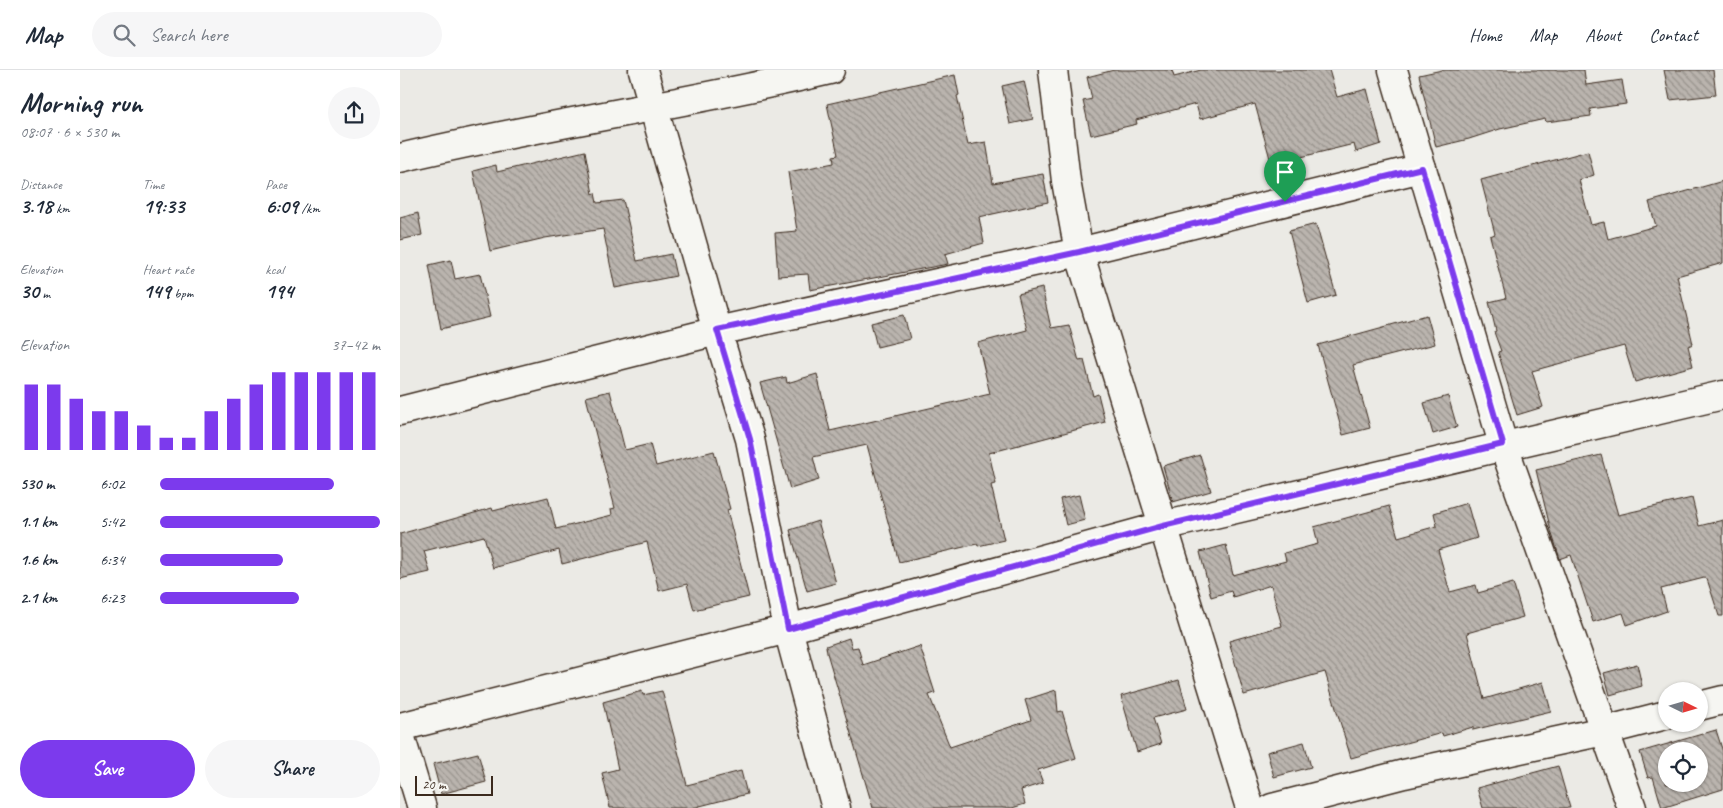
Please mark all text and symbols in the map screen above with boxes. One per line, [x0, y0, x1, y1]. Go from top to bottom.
search box [92, 12, 442, 57]
text: Map [25, 20, 62, 50]
icon: search [110, 21, 138, 49]
text: Search here [150, 23, 228, 47]
text: Home [1469, 24, 1502, 46]
text: Map [1530, 24, 1557, 46]
text: About [1585, 24, 1621, 46]
text: Contact [1649, 24, 1698, 46]
text: Morning run [20, 85, 142, 120]
button: share [328, 87, 380, 139]
text: 08:07 · 6 × 530 m [20, 122, 119, 142]
pin [1264, 151, 1306, 202]
icon: arrive [1271, 158, 1299, 186]
text: Distance [20, 176, 62, 193]
text: Time [143, 176, 164, 193]
text: Pace [265, 176, 287, 193]
text: 3.18 [20, 193, 53, 219]
text: 19:33 [143, 193, 184, 219]
text: 6:09 [265, 193, 298, 219]
text: km [53, 200, 70, 217]
text: /km [298, 200, 320, 217]
text: Elevation [20, 261, 63, 278]
text: Heart rate [143, 261, 194, 278]
text: kcal [265, 261, 284, 278]
text: 30 [20, 278, 39, 304]
text: 149 [143, 278, 171, 304]
text: 194 [265, 278, 293, 304]
text: m [39, 285, 50, 302]
text: bpm [171, 285, 193, 302]
text: Elevation [20, 335, 69, 355]
text: 37–42 m [331, 335, 380, 355]
text: 530 m [20, 474, 54, 494]
text: 6:02 [100, 474, 125, 494]
text: 1.1 km [20, 512, 57, 532]
text: 5:42 [100, 512, 125, 532]
text: 1.6 km [20, 550, 58, 570]
text: 6:34 [100, 550, 125, 570]
text: 2.1 km [20, 588, 57, 608]
text: 6:23 [100, 588, 125, 608]
north arrow [1658, 682, 1708, 732]
map controls [1658, 682, 1708, 792]
button: Save [20, 740, 195, 798]
button: Share [205, 740, 380, 798]
button: locate [1658, 742, 1708, 792]
scale bar [415, 773, 492, 796]
text: 20 m [422, 776, 446, 793]

